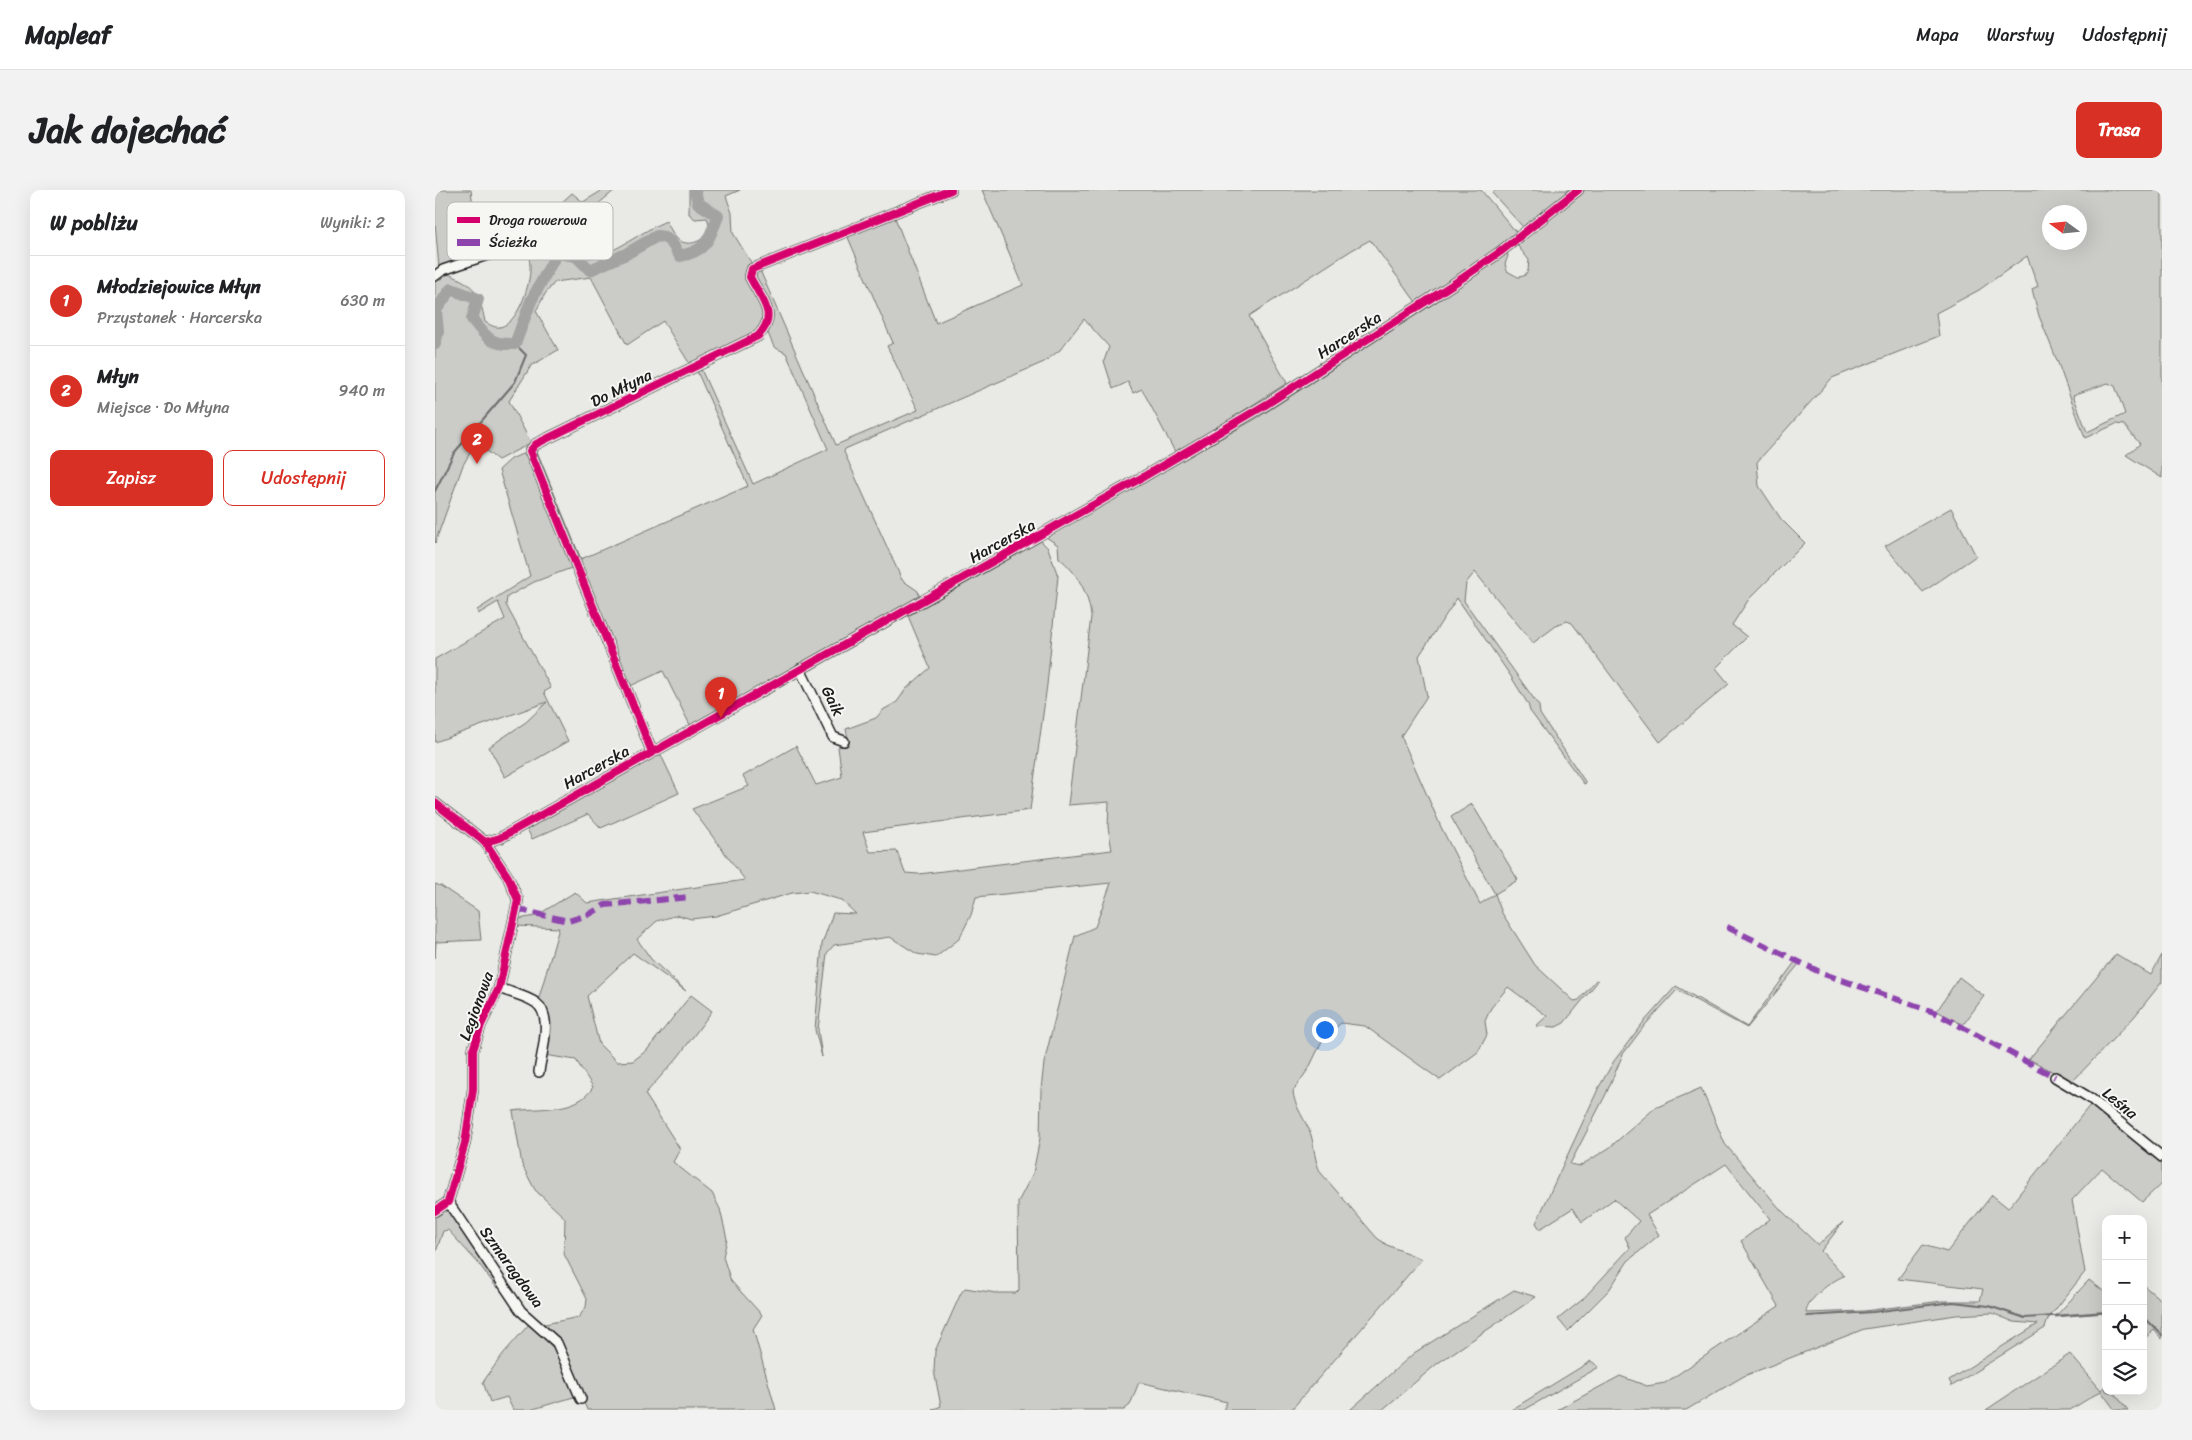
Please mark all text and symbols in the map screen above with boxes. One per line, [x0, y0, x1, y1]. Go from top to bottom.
text: Mapleaf [25, 14, 111, 56]
text: Mapa [1916, 19, 1959, 51]
text: Warstwy [1987, 19, 2054, 51]
text: Udostępnij [2082, 19, 2167, 51]
text: Jak dojechać [30, 99, 226, 161]
button: Trasa [2076, 102, 2162, 158]
legend [447, 202, 613, 260]
text: W pobliżu [50, 204, 138, 242]
north arrow [2042, 205, 2087, 250]
text: Wyniki: 2 [320, 208, 385, 237]
text: Droga rowerowa [489, 208, 587, 233]
text: Ścieżka [489, 230, 537, 255]
text: Młodziejowice Młyn [97, 270, 261, 303]
text: 1 [63, 286, 69, 315]
text: 630 m [341, 286, 385, 315]
text: Przystanek · Harcerska [97, 303, 262, 332]
street label: Harcerska [1311, 303, 1387, 367]
text: Młyn [97, 360, 139, 393]
street label: Do Młyna [585, 360, 658, 415]
text: 2 [61, 376, 71, 405]
text: 940 m [339, 376, 385, 405]
text: Miejsce · Do Młyna [97, 393, 229, 422]
pin: 2 [461, 423, 493, 464]
button: Zapisz [50, 450, 213, 506]
button: Udostępnij [223, 450, 385, 506]
street label: Harcerska [963, 511, 1041, 571]
pin: 1 [705, 677, 737, 718]
street label: Gaik [813, 681, 853, 722]
street label: Harcerska [557, 737, 635, 797]
street label: Legionowa [450, 966, 502, 1045]
your location [1312, 1017, 1338, 1043]
street label: Leśna [2095, 1079, 2145, 1127]
map controls [2102, 1215, 2147, 1395]
button: + [2102, 1215, 2147, 1260]
street label: Szmaragdowa [472, 1220, 552, 1314]
button: − [2102, 1260, 2147, 1305]
button: locate [2102, 1305, 2147, 1350]
button: layers [2102, 1350, 2147, 1395]

